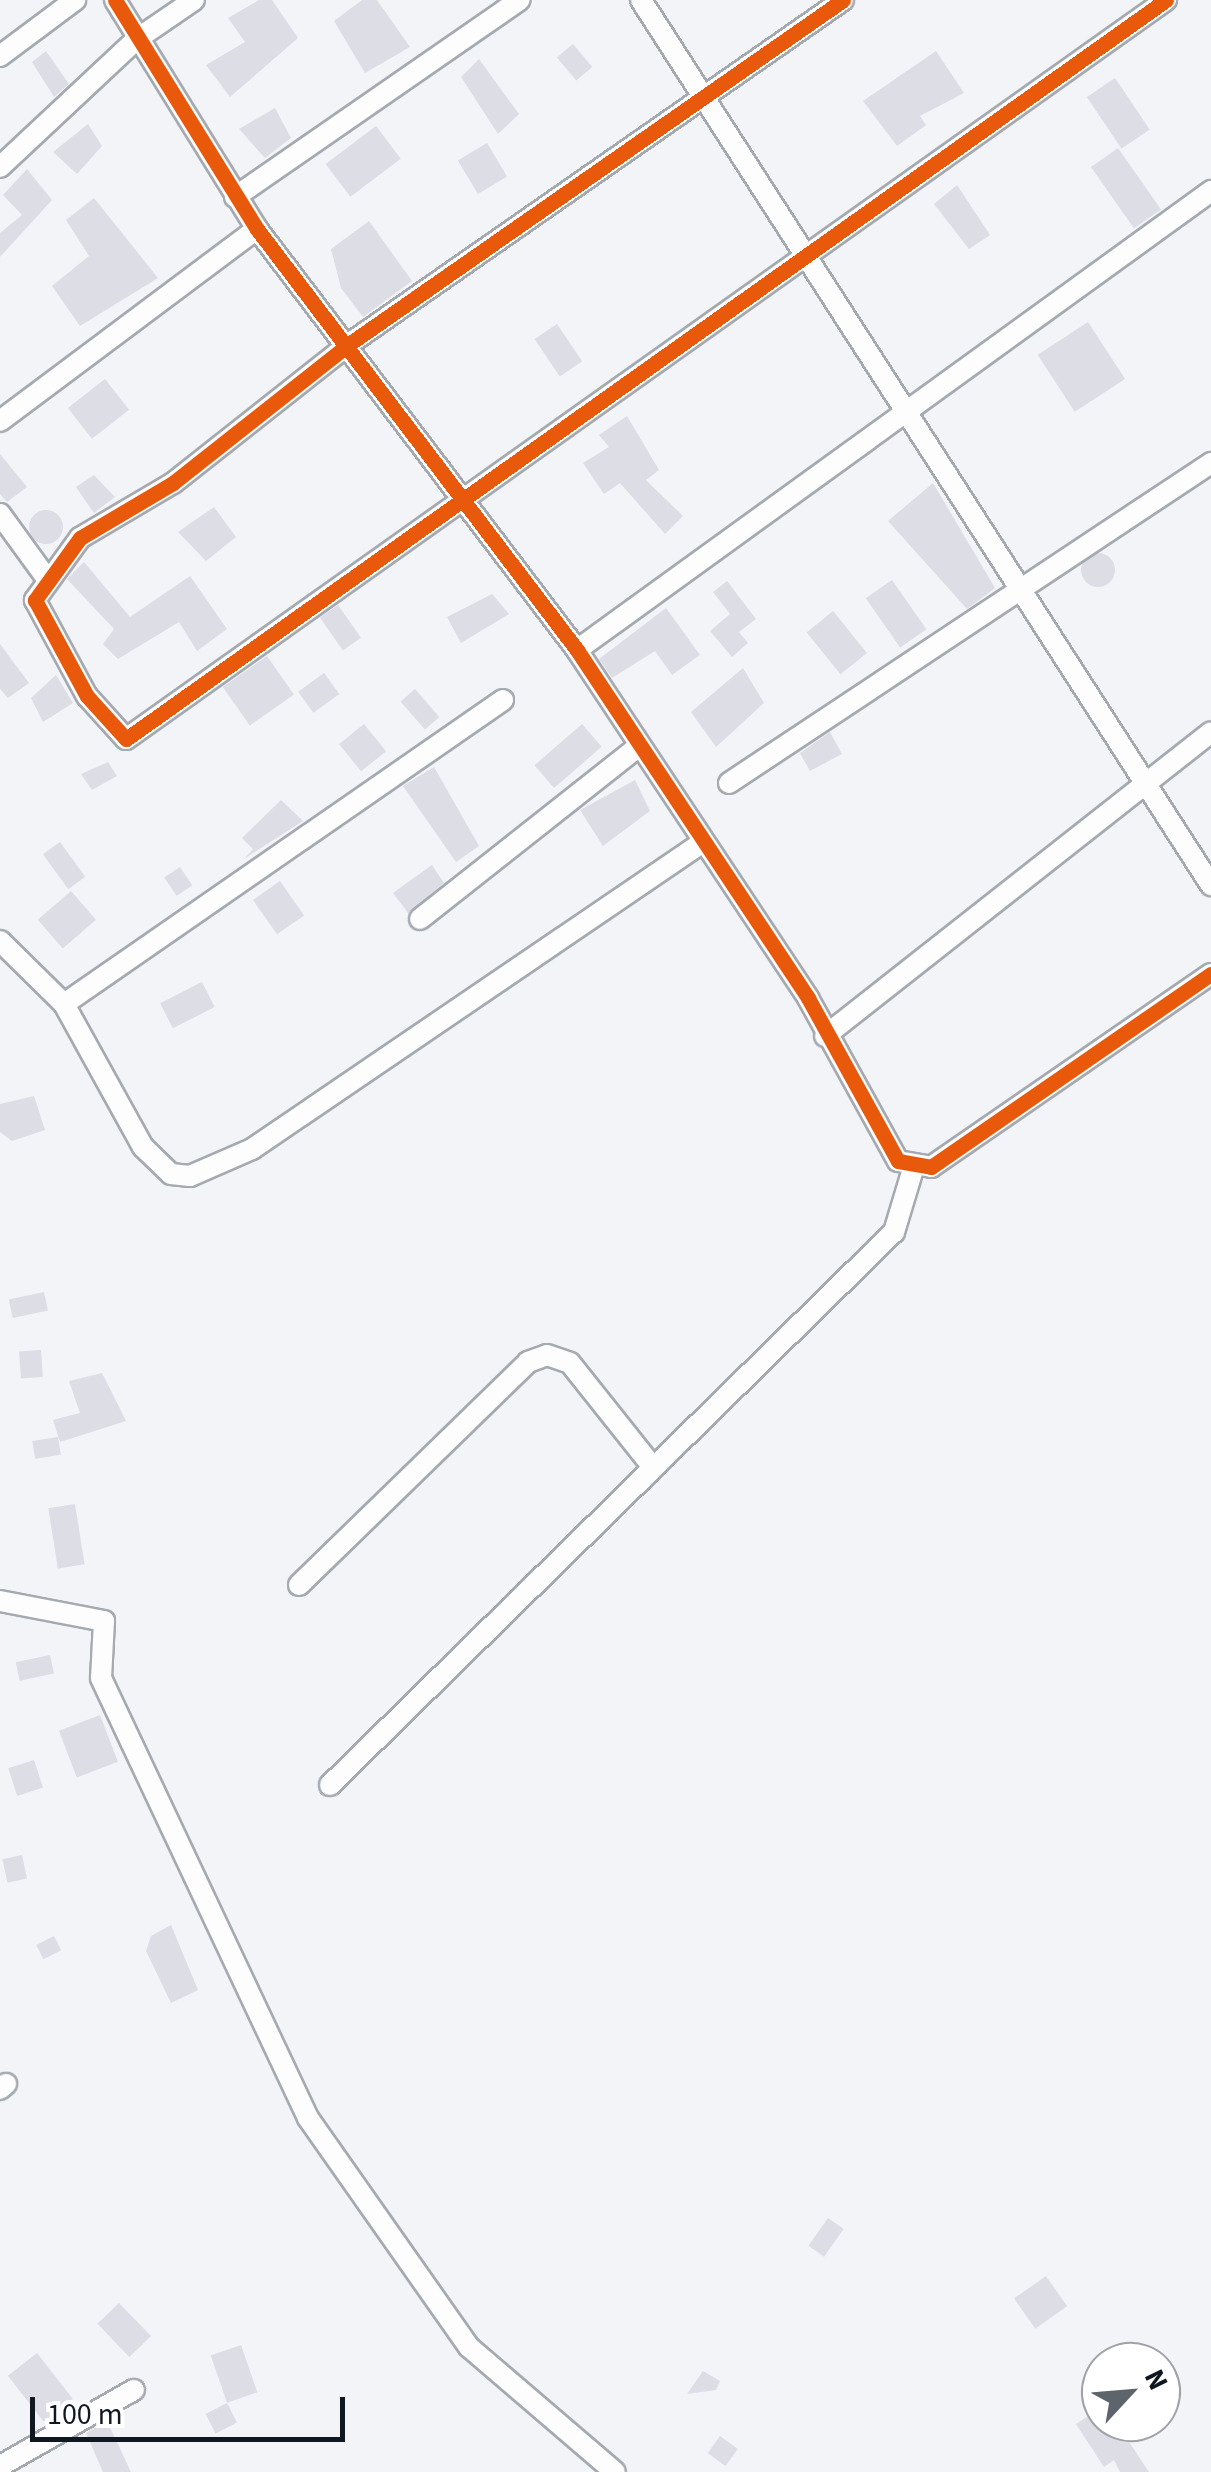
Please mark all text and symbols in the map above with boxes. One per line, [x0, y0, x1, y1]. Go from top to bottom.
north arrow [1081, 2342, 1181, 2442]
text: N [1134, 2363, 1178, 2397]
scale bar [35, 2377, 350, 2439]
text: 100 m [47, 2393, 123, 2436]

